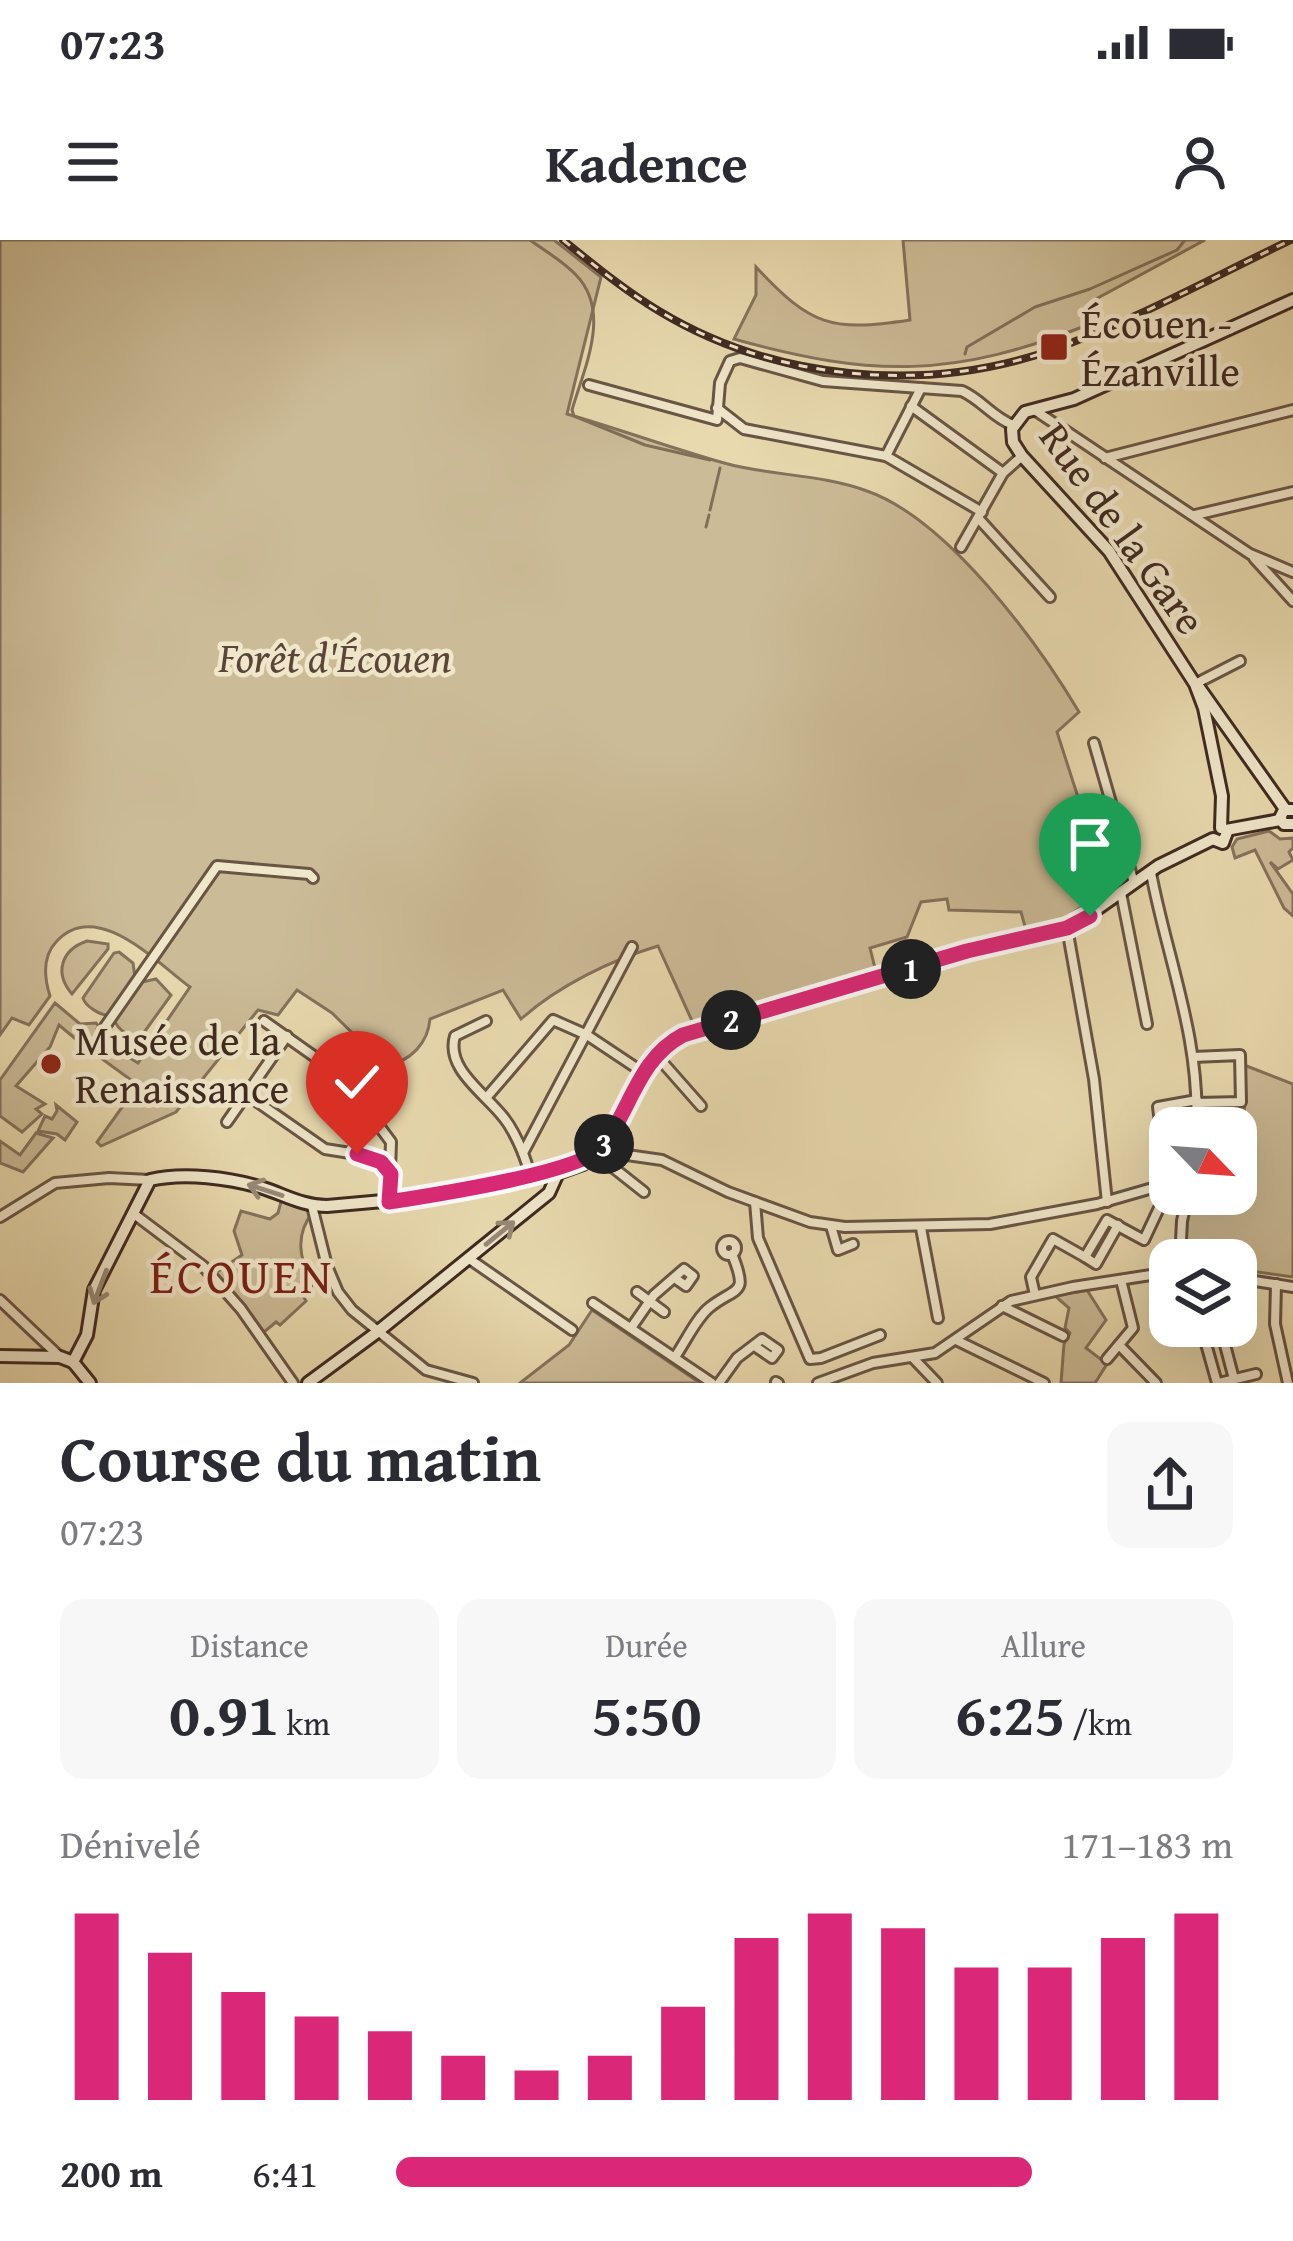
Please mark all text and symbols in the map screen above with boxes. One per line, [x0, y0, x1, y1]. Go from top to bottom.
text: 07:23 [60, 10, 166, 75]
text: Kadence [545, 123, 748, 202]
icon: menu [60, 129, 126, 195]
icon: person [1167, 129, 1233, 195]
place label: Écouen - Ézanville [1081, 292, 1240, 401]
marker: Écouen - Ézanville [1038, 331, 1070, 363]
street label: Rue de la Gare [1026, 409, 1221, 646]
park label: Forêt d'Écouen [218, 626, 451, 687]
pin [1039, 793, 1141, 916]
icon: arrive [1057, 811, 1123, 877]
pin: 1 [881, 939, 941, 999]
text: 1 [902, 945, 920, 993]
pin: 2 [701, 990, 761, 1050]
text: 2 [722, 996, 740, 1044]
place label: Musée de la Renaissance [75, 1009, 289, 1118]
pin [306, 1031, 408, 1154]
icon: check [324, 1049, 390, 1115]
marker: Musée de la Renaissance [38, 1051, 64, 1077]
north arrow [1149, 1107, 1257, 1215]
map controls [1149, 1107, 1257, 1347]
pin: 3 [574, 1114, 634, 1174]
text: 3 [595, 1120, 613, 1168]
one-way arrow [247, 1178, 285, 1200]
one-way arrow [483, 1220, 515, 1247]
button: layers [1149, 1239, 1257, 1347]
district label: ÉCOUEN [150, 1240, 334, 1311]
one-way arrow [87, 1267, 109, 1304]
text: Course du matin [60, 1408, 541, 1505]
button: share [1107, 1422, 1233, 1548]
text: 07:23 [60, 1502, 145, 1559]
text: Distance [190, 1621, 309, 1669]
text: Durée [605, 1621, 688, 1669]
text: Allure [1001, 1621, 1086, 1669]
text: 0.91 [169, 1669, 279, 1757]
text: 5:50 [591, 1669, 702, 1757]
text: 6:25 [955, 1669, 1065, 1757]
text: km [279, 1699, 330, 1747]
text: /km [1065, 1699, 1132, 1747]
text: Dénivelé [60, 1815, 201, 1872]
text: 171–183 m [1061, 1815, 1233, 1872]
text: 200 m [60, 2144, 163, 2201]
text: 6:41 [252, 2144, 318, 2201]

